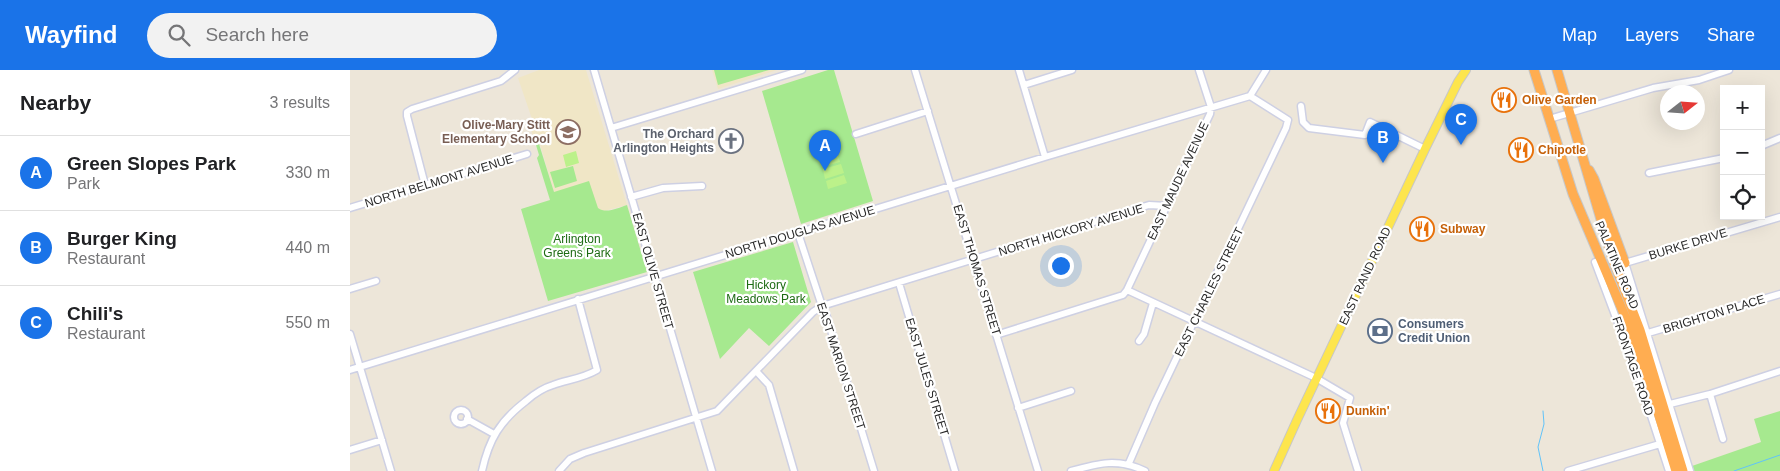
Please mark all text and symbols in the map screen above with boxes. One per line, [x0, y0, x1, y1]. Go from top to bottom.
search box [147, 13, 497, 58]
text: Wayfind [25, 21, 117, 48]
icon: search [165, 21, 193, 49]
text: Search here [205, 24, 309, 45]
text: Map [1562, 25, 1597, 45]
text: Layers [1625, 25, 1679, 45]
text: Share [1707, 25, 1755, 45]
north arrow [1660, 85, 1705, 130]
map controls [1720, 85, 1765, 220]
button: + [1720, 85, 1765, 130]
restaurant icon: Olive Garden [1491, 87, 1517, 113]
text: Nearby [20, 91, 91, 114]
place label: Olive Garden [1522, 93, 1597, 107]
text: 3 results [270, 94, 330, 111]
pin: C [1445, 104, 1477, 145]
place label: Olive-Mary Stitt Elementary School [442, 118, 550, 146]
school or university icon: Olive-Mary Stitt Elementary School [555, 119, 581, 145]
street label: EAST MAUDE AVENUE [1144, 120, 1212, 242]
pin: B [1367, 122, 1399, 163]
place label: The Orchard Arlington Heights [613, 127, 714, 155]
church icon: The Orchard Arlington Heights [718, 128, 744, 154]
pin: A [809, 130, 841, 171]
button: − [1720, 130, 1765, 175]
restaurant icon: Chipotle [1508, 137, 1534, 163]
place label: Chipotle [1538, 143, 1586, 157]
street label: NORTH BELMONT AVENUE [363, 152, 515, 210]
text: Green Slopes Park [67, 153, 236, 174]
text: A [30, 164, 42, 181]
text: 330 m [286, 164, 330, 181]
text: Park [67, 175, 100, 192]
button: locate [1720, 175, 1765, 220]
street label: NORTH HICKORY AVENUE [997, 201, 1145, 259]
street label: NORTH DOUGLAS AVENUE [724, 203, 876, 261]
street label: EAST THOMAS STREET [950, 203, 1004, 338]
street label: EAST OLIVE STREET [630, 211, 677, 331]
restaurant icon: Subway [1409, 216, 1435, 242]
street label: PALATINE ROAD [1592, 219, 1642, 311]
place label: Subway [1440, 222, 1486, 236]
street label: EAST RAND ROAD [1336, 224, 1394, 327]
street label: EAST CHARLES STREET [1172, 225, 1247, 359]
street label: BURKE DRIVE [1647, 225, 1729, 263]
text: Burger King [67, 228, 177, 249]
park label: Arlington Greens Park [543, 232, 612, 260]
text: B [30, 239, 42, 256]
text: 440 m [286, 239, 330, 256]
text: Restaurant [67, 250, 145, 267]
your location [1048, 253, 1074, 279]
park label: Hickory Meadows Park [726, 278, 807, 306]
street label: BRIGHTON PLACE [1661, 292, 1767, 336]
street label: EAST MARION STREET [814, 301, 868, 432]
text: Chili's [67, 303, 123, 324]
text: C [30, 314, 42, 331]
text: 550 m [286, 314, 330, 331]
street label: FRONTAGE ROAD [1609, 315, 1657, 418]
street label: EAST JULES STREET [902, 316, 952, 438]
place label: Consumers Credit Union [1398, 317, 1470, 345]
bank icon: Consumers Credit Union [1367, 318, 1393, 344]
text: Restaurant [67, 325, 145, 342]
restaurant icon: Dunkin' [1315, 398, 1341, 424]
place label: Dunkin' [1346, 404, 1390, 418]

